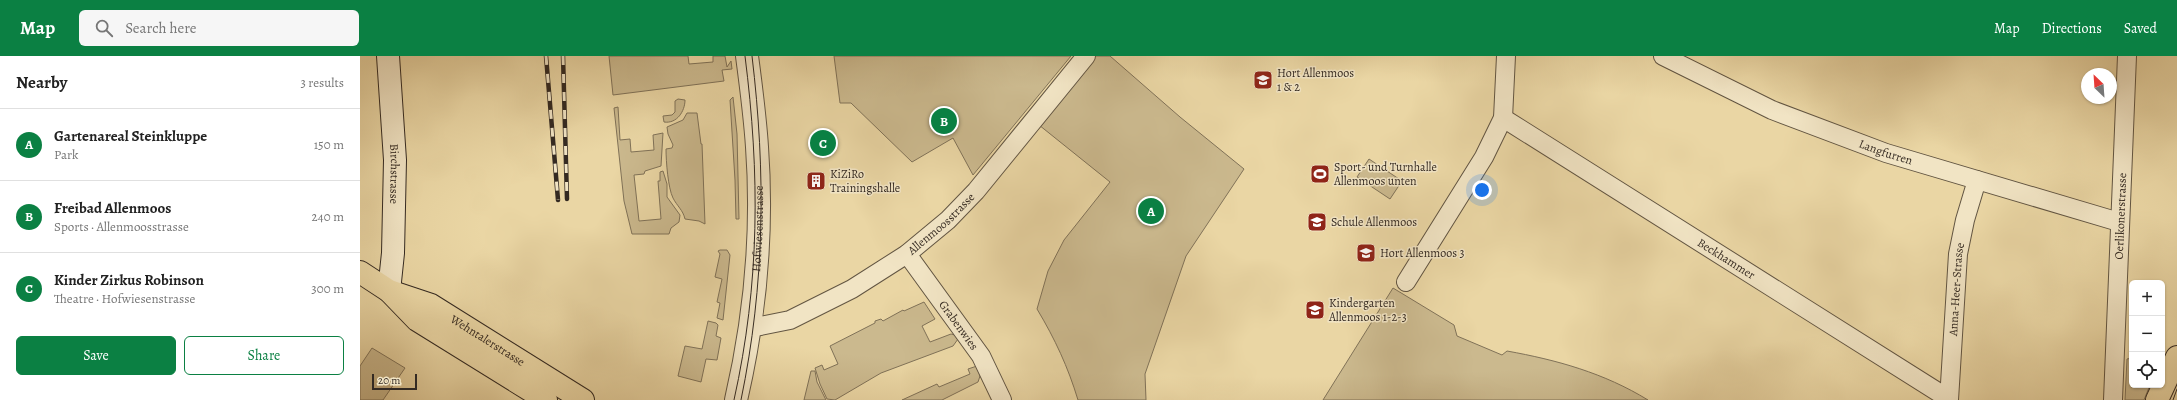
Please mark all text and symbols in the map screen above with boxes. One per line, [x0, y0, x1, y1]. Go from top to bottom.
search box [79, 10, 359, 46]
text: Map [20, 15, 55, 41]
icon: search [93, 17, 115, 39]
text: Search here [125, 18, 197, 38]
text: Map [1994, 19, 2020, 38]
text: Directions [2042, 19, 2102, 38]
text: Saved [2124, 19, 2157, 38]
place label: Hort Allenmoos 1 & 2 [1277, 65, 1354, 95]
north arrow [2081, 68, 2117, 104]
school or university icon: Hort Allenmoos 1 & 2 [1252, 69, 1274, 91]
text: Nearby [16, 71, 67, 94]
text: 3 results [300, 74, 344, 91]
pin: B [931, 106, 957, 136]
text: Gartenareal Steinkluppe [54, 126, 207, 146]
pin: C [810, 128, 836, 158]
text: A [25, 136, 33, 153]
text: 150 m [314, 136, 344, 153]
street label: Langfurren [1857, 136, 1915, 169]
street label: Birchstrasse [386, 143, 403, 204]
text: Park [54, 146, 78, 163]
place label: Sport- und Turnhalle Allenmoos unten [1333, 159, 1437, 189]
sports icon: Sport- und Turnhalle Allenmoos unten [1309, 163, 1331, 185]
place label: KiZiRo Trainingshalle [830, 166, 900, 196]
building icon: KiZiRo Trainingshalle [805, 170, 827, 192]
street label: Oerlikonerstrasse [2111, 172, 2130, 260]
your location [1472, 180, 1492, 200]
street label: Hofwiesenstrasse [748, 185, 767, 273]
street label: Allenmoosstrasse [903, 189, 978, 259]
pin: A [1138, 196, 1164, 226]
text: Freibad Allenmoos [54, 198, 171, 218]
text: B [25, 208, 33, 225]
text: 240 m [312, 208, 344, 225]
school or university icon: Schule Allenmoos [1306, 211, 1328, 233]
place label: Schule Allenmoos [1331, 214, 1417, 230]
text: Sports · Allenmoosstrasse [54, 218, 189, 235]
street label: Beckhammer [1694, 235, 1759, 283]
street label: Anna-Heer-Strasse [1945, 241, 1968, 337]
school or university icon: Hort Allenmoos 3 [1355, 242, 1377, 264]
place label: Hort Allenmoos 3 [1380, 245, 1464, 261]
text: Kinder Zirkus Robinson [54, 270, 204, 290]
text: C [25, 280, 33, 297]
text: 300 m [311, 280, 344, 297]
map controls [2129, 280, 2165, 388]
button: + [2129, 280, 2165, 316]
text: Theatre · Hofwiesenstrasse [54, 290, 195, 307]
place label: Kindergarten Allenmoos 1-2-3 [1328, 295, 1407, 325]
street label: Grabenwies [935, 297, 982, 353]
school or university icon: Kindergarten Allenmoos 1-2-3 [1304, 299, 1326, 321]
street label: Wehntalerstrasse [447, 311, 528, 370]
button: − [2129, 316, 2165, 352]
button: Save [16, 336, 176, 375]
button: Share [184, 336, 344, 375]
button: locate [2129, 352, 2165, 388]
scale bar [372, 372, 417, 391]
text: 20 m [378, 373, 400, 388]

